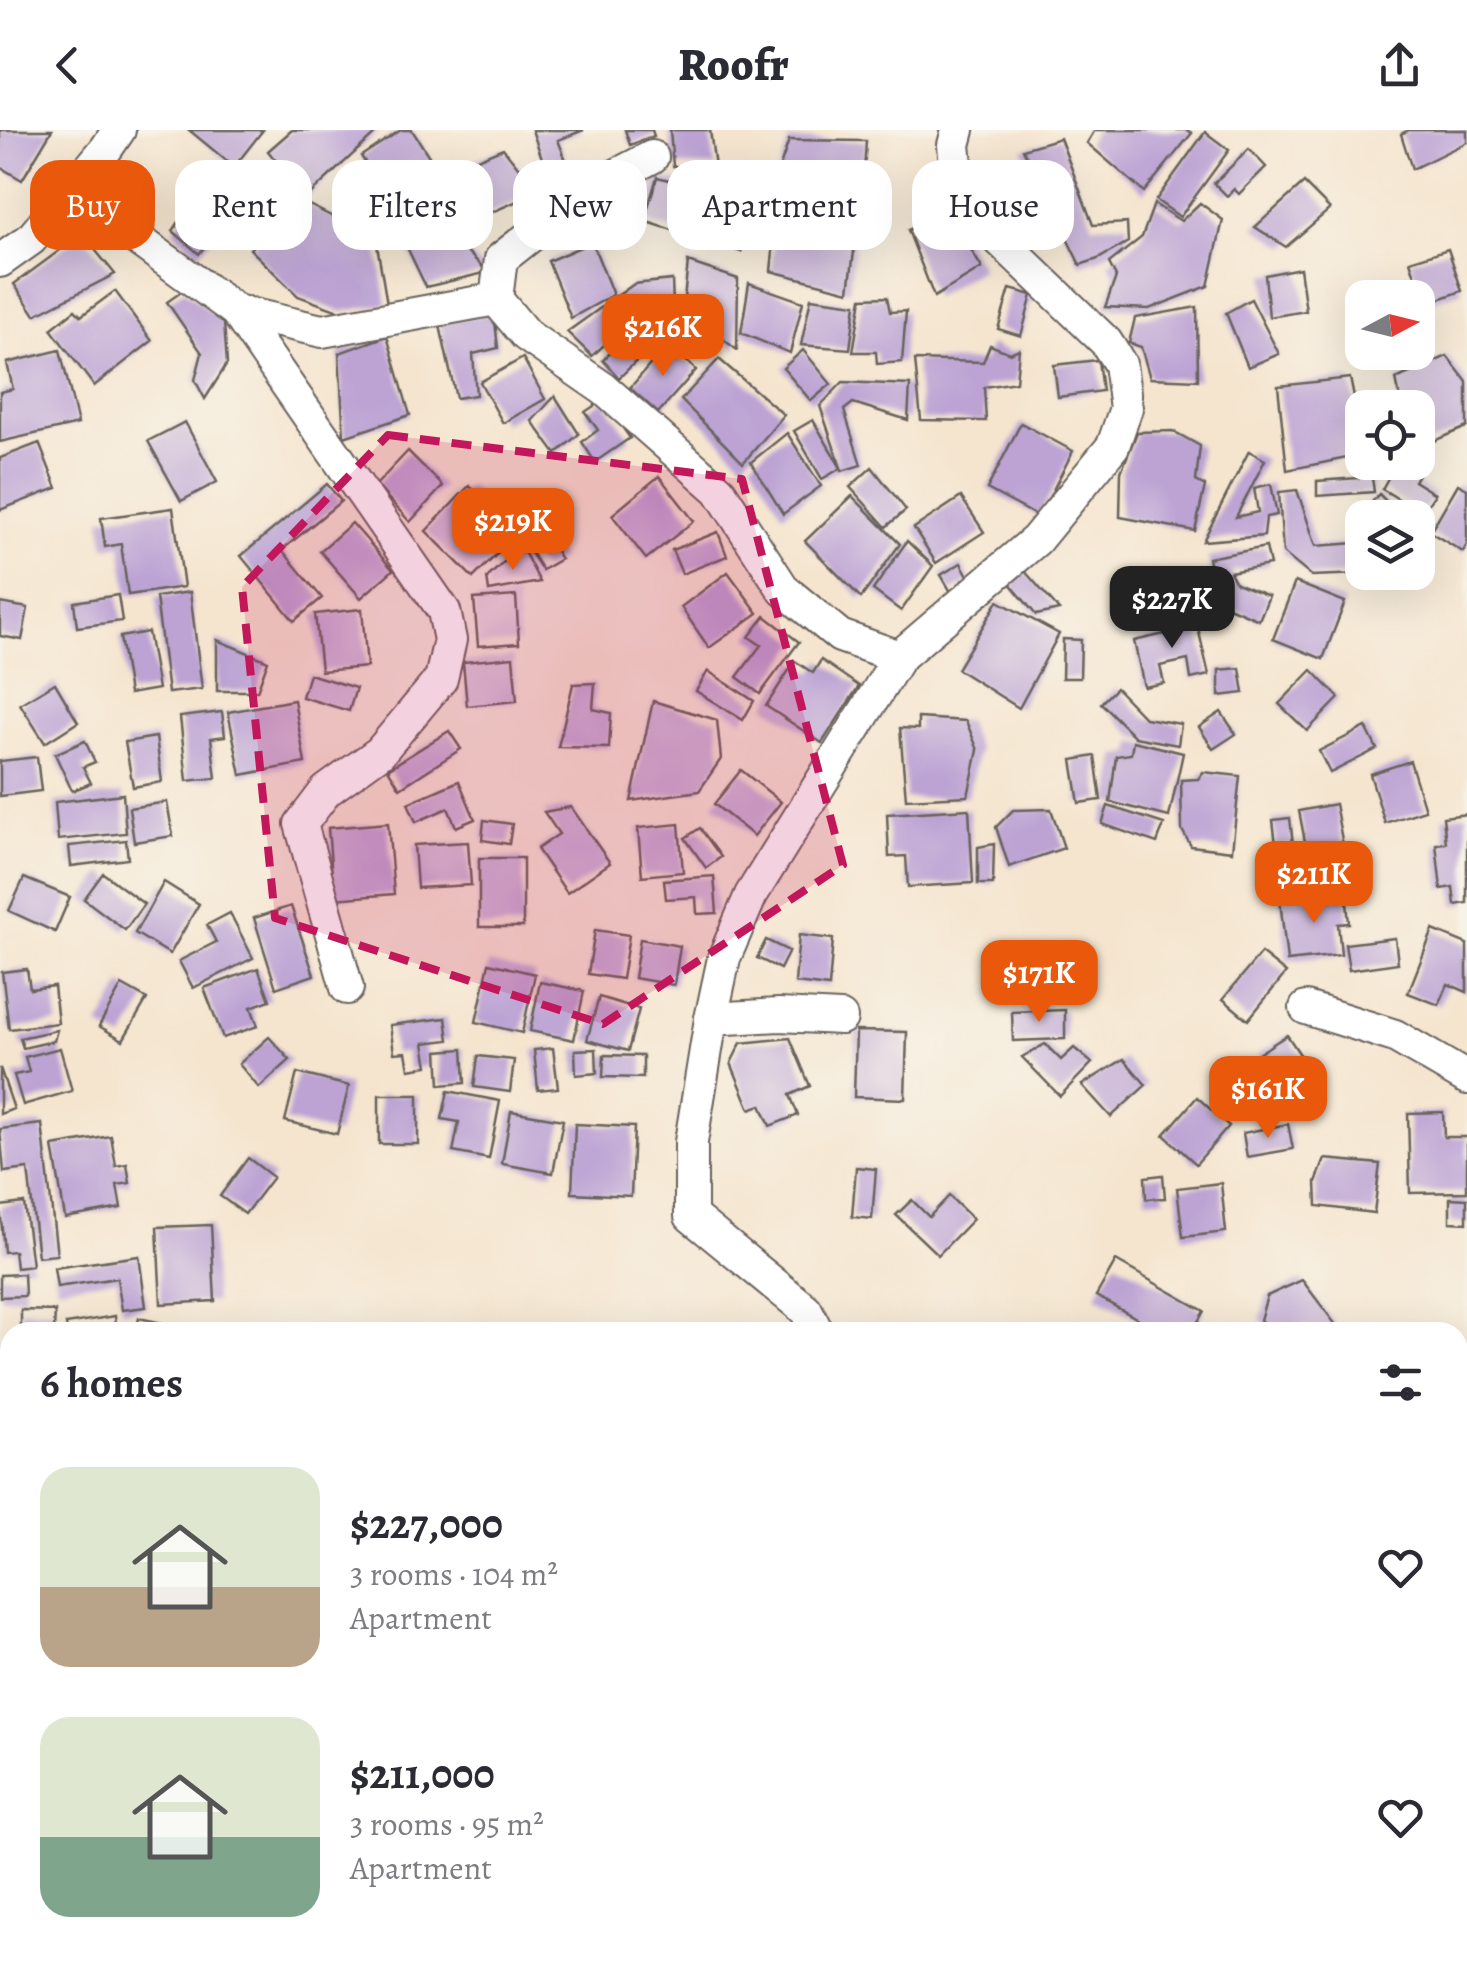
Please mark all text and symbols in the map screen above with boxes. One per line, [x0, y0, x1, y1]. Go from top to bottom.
text: Roofr [678, 34, 789, 96]
icon: back [40, 38, 95, 93]
icon: share [1372, 38, 1427, 93]
chip: Buy [30, 160, 155, 250]
chip: Rent [175, 160, 312, 250]
chip: Filters [332, 160, 493, 250]
chip: New [513, 160, 647, 250]
chip: Apartment [667, 160, 892, 250]
chip: House [912, 160, 1074, 250]
north arrow [1345, 280, 1435, 370]
map controls [1345, 280, 1435, 590]
pin: $216K [593, 294, 733, 379]
text: $216K [624, 304, 702, 348]
button: locate [1345, 390, 1435, 480]
pin: $219K [443, 488, 583, 573]
text: $219K [474, 498, 552, 542]
button: layers [1345, 500, 1435, 590]
pin: $227K [1102, 566, 1242, 651]
text: $227K [1132, 576, 1212, 620]
pin: $211K [1244, 841, 1384, 926]
text: $211K [1277, 851, 1351, 895]
pin: $171K [969, 940, 1109, 1025]
text: $171K [1003, 950, 1075, 994]
pin: $161K [1198, 1056, 1338, 1141]
text: $161K [1231, 1066, 1305, 1110]
text: 6 homes [40, 1354, 183, 1411]
icon: filters [1373, 1355, 1428, 1410]
text: $227,000 [350, 1495, 503, 1552]
icon: home [120, 1507, 240, 1627]
icon: heart [1373, 1540, 1428, 1595]
text: 3 rooms · 104 m² [350, 1552, 558, 1596]
text: Apartment [350, 1596, 492, 1640]
text: $211,000 [350, 1745, 495, 1802]
icon: home [120, 1757, 240, 1877]
icon: heart [1373, 1790, 1428, 1845]
text: 3 rooms · 95 m² [350, 1802, 544, 1846]
text: Apartment [350, 1846, 492, 1890]

